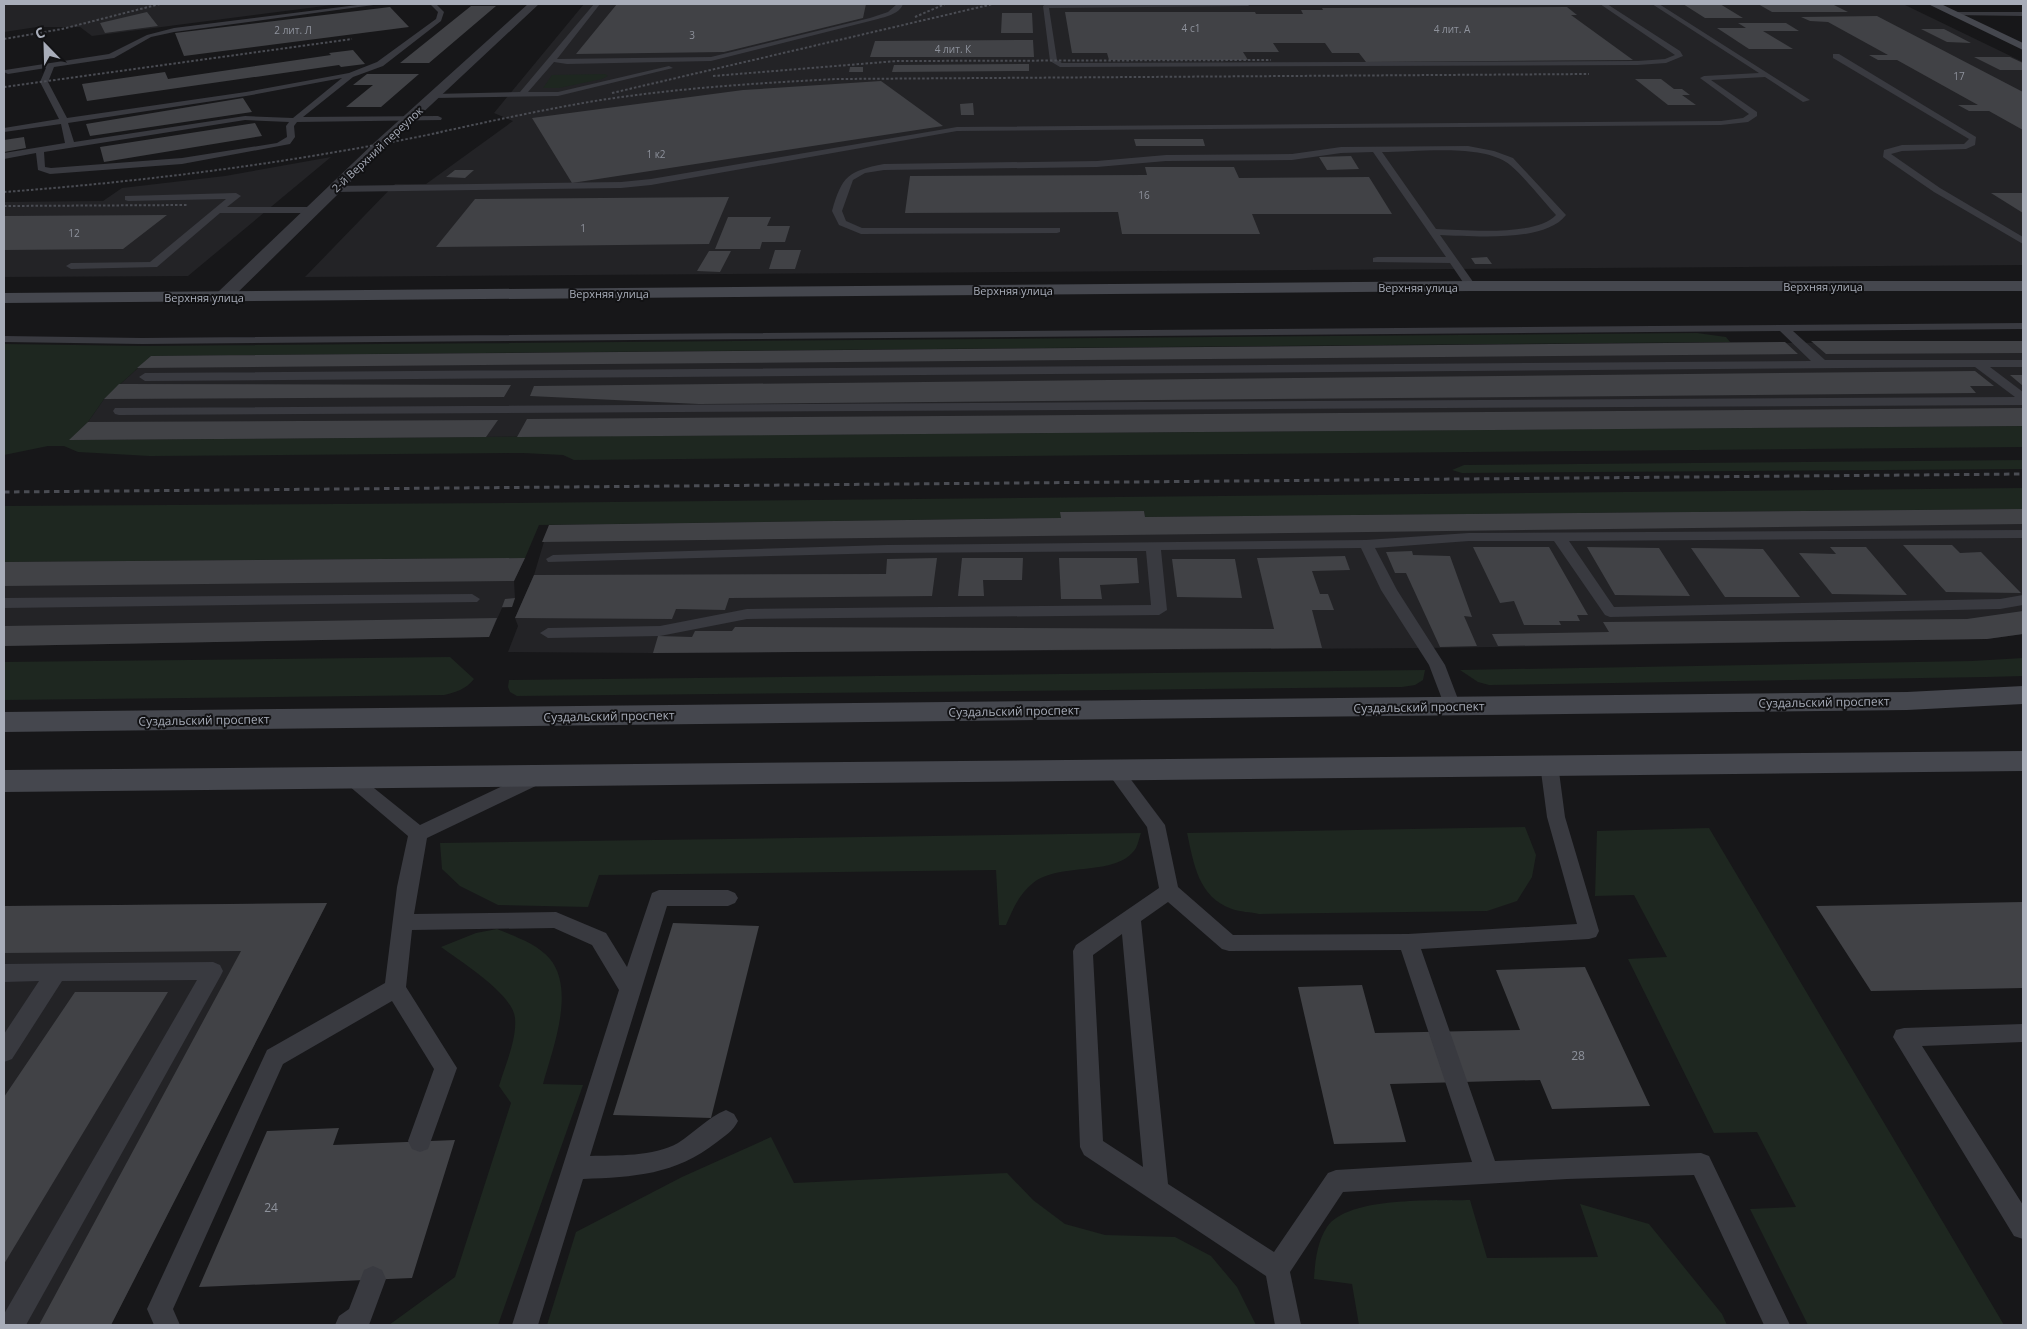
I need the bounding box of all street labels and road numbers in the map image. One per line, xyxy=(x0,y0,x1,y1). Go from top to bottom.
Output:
street label: 2-й Верхний переулок xyxy=(328,103,426,195)
street label: Верхняя улица xyxy=(1783,279,1863,294)
street label: Верхняя улица xyxy=(1378,280,1458,295)
street label: Верхняя улица xyxy=(973,283,1053,298)
street label: Верхняя улица xyxy=(569,286,649,301)
street label: Верхняя улица xyxy=(164,290,244,305)
street label: Суздальский проспект xyxy=(1758,692,1890,712)
street label: Суздальский проспект xyxy=(1353,697,1485,717)
street label: Суздальский проспект xyxy=(948,701,1080,721)
street label: Суздальский проспект xyxy=(543,706,675,726)
street label: Суздальский проспект xyxy=(138,710,270,730)

